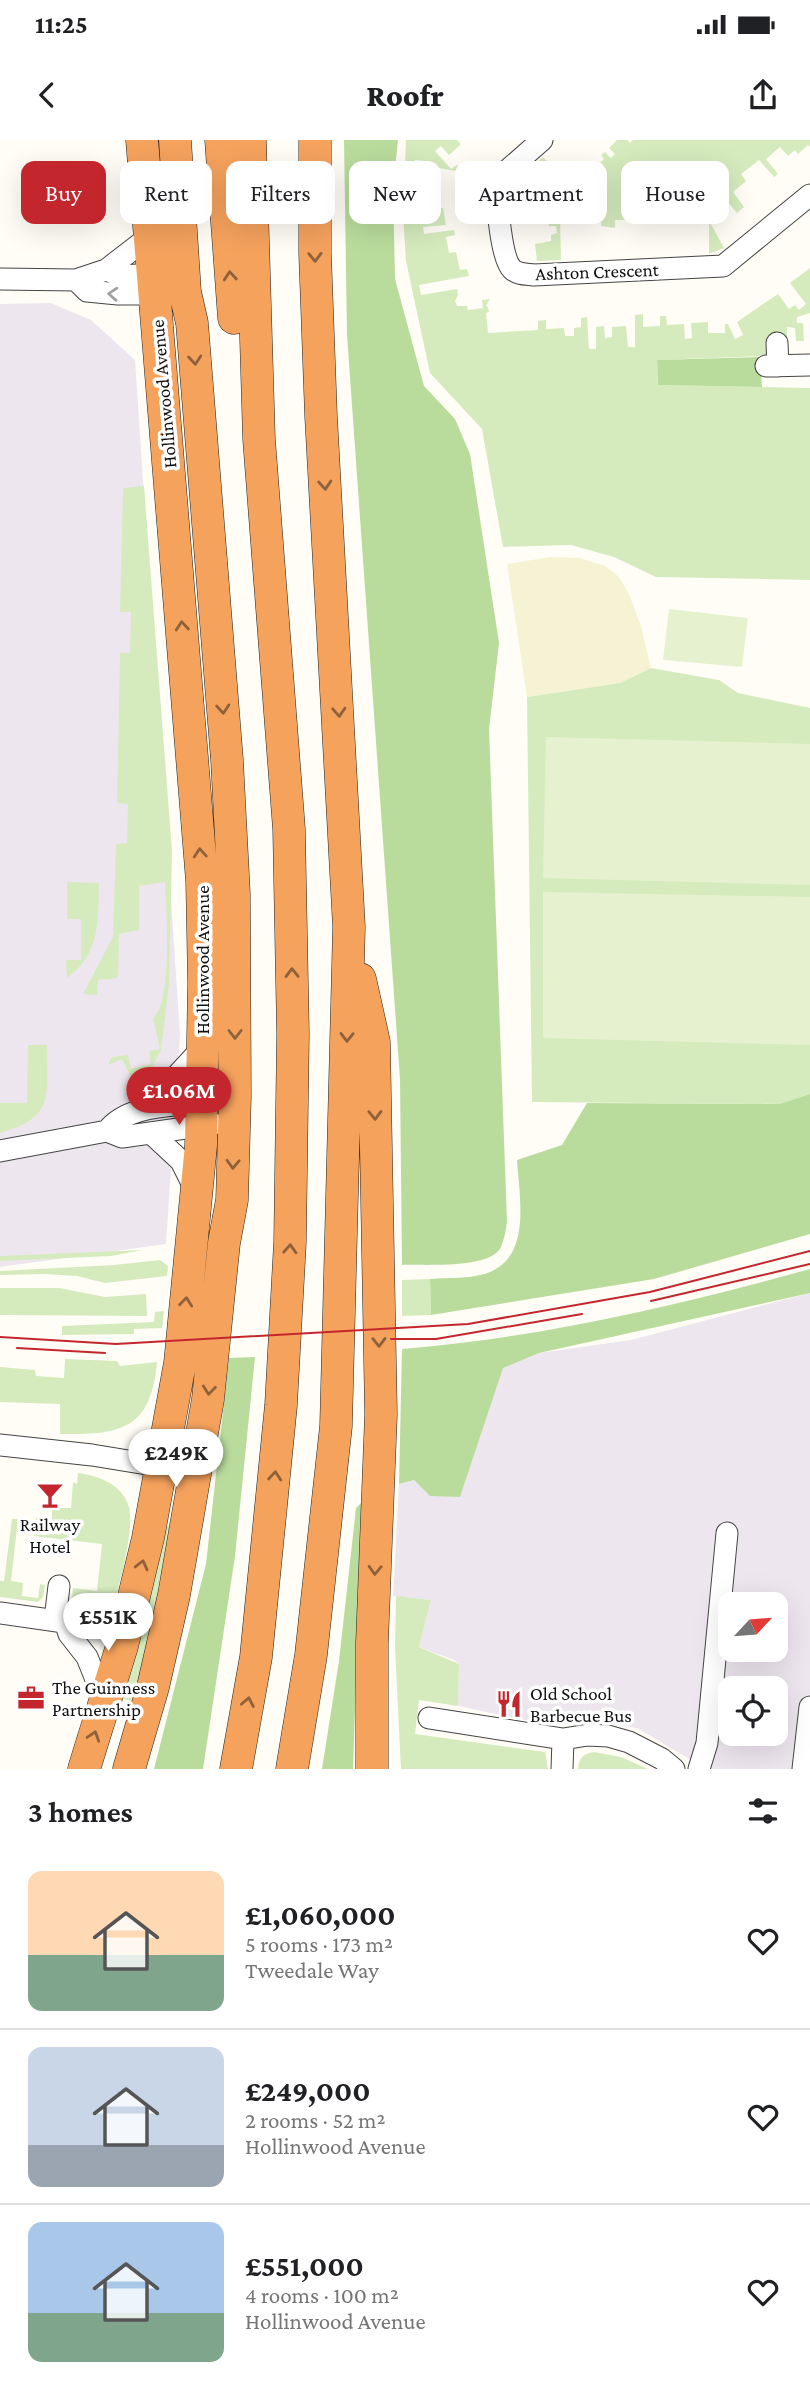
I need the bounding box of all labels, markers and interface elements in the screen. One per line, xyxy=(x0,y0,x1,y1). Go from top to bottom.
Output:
text: 11:25 xyxy=(35,10,88,39)
icon: back xyxy=(28,76,66,114)
icon: share xyxy=(744,76,782,114)
text: Roofr xyxy=(366,77,444,113)
chip: Buy xyxy=(21,161,106,224)
chip: Rent xyxy=(120,161,212,224)
chip: Filters xyxy=(226,161,335,224)
chip: New xyxy=(349,161,441,224)
chip: Apartment xyxy=(455,161,607,224)
chip: House xyxy=(621,161,729,224)
one-way arrow xyxy=(308,252,323,263)
street label: Ashton Crescent xyxy=(535,259,660,284)
one-way arrow xyxy=(223,270,238,281)
one-way arrow xyxy=(107,286,118,301)
street label: Hollinwood Avenue xyxy=(147,319,180,469)
one-way arrow xyxy=(187,354,202,365)
one-way arrow xyxy=(317,479,332,490)
one-way arrow xyxy=(175,621,190,632)
one-way arrow xyxy=(215,703,230,714)
one-way arrow xyxy=(331,706,346,717)
one-way arrow xyxy=(193,847,208,858)
street label: Hollinwood Avenue xyxy=(192,885,213,1035)
one-way arrow xyxy=(284,967,300,977)
one-way arrow xyxy=(227,1028,242,1039)
one-way arrow xyxy=(339,1032,355,1043)
pin: £1.06M xyxy=(122,1068,236,1127)
text: £1.06M xyxy=(142,1077,216,1103)
one-way arrow xyxy=(367,1110,383,1121)
one-way arrow xyxy=(226,1159,241,1170)
one-way arrow xyxy=(282,1243,297,1254)
one-way arrow xyxy=(179,1296,194,1308)
one-way arrow xyxy=(371,1337,387,1348)
one-way arrow xyxy=(201,1385,216,1396)
pin: £249K xyxy=(127,1430,225,1489)
text: £249K xyxy=(144,1439,208,1465)
one-way arrow xyxy=(267,1470,282,1481)
bar icon: Railway Hotel xyxy=(35,1480,65,1510)
place label: Railway Hotel xyxy=(20,1514,80,1557)
one-way arrow xyxy=(134,1559,148,1571)
one-way arrow xyxy=(367,1564,382,1575)
north arrow xyxy=(718,1592,788,1662)
map controls xyxy=(718,1592,788,1746)
pin: £551K xyxy=(59,1594,157,1653)
text: £551K xyxy=(79,1603,137,1629)
button: locate xyxy=(718,1676,788,1746)
place label: The Guinness Partnership xyxy=(52,1677,155,1720)
office icon: The Guinness Partnership xyxy=(16,1683,46,1713)
place label: Old School Barbecue Bus xyxy=(530,1683,632,1726)
restaurant icon: Old School Barbecue Bus xyxy=(494,1689,524,1719)
one-way arrow xyxy=(240,1696,255,1708)
one-way arrow xyxy=(86,1730,101,1742)
icon: filters xyxy=(744,1792,782,1830)
text: 3 homes xyxy=(28,1795,133,1828)
text: £1,060,000 xyxy=(245,1898,395,1931)
icon: home xyxy=(84,1899,168,1983)
icon: heart xyxy=(744,1922,782,1960)
text: 5 rooms · 173 m² xyxy=(245,1931,393,1957)
text: Tweedale Way xyxy=(245,1957,379,1983)
text: £249,000 xyxy=(245,2074,371,2107)
icon: home xyxy=(84,2075,168,2159)
icon: heart xyxy=(744,2098,782,2136)
text: 2 rooms · 52 m² xyxy=(245,2107,385,2133)
text: Hollinwood Avenue xyxy=(245,2133,426,2159)
text: £551,000 xyxy=(245,2249,364,2282)
icon: home xyxy=(84,2250,168,2334)
icon: heart xyxy=(744,2273,782,2311)
text: 4 rooms · 100 m² xyxy=(245,2282,399,2308)
text: Hollinwood Avenue xyxy=(245,2308,426,2334)

